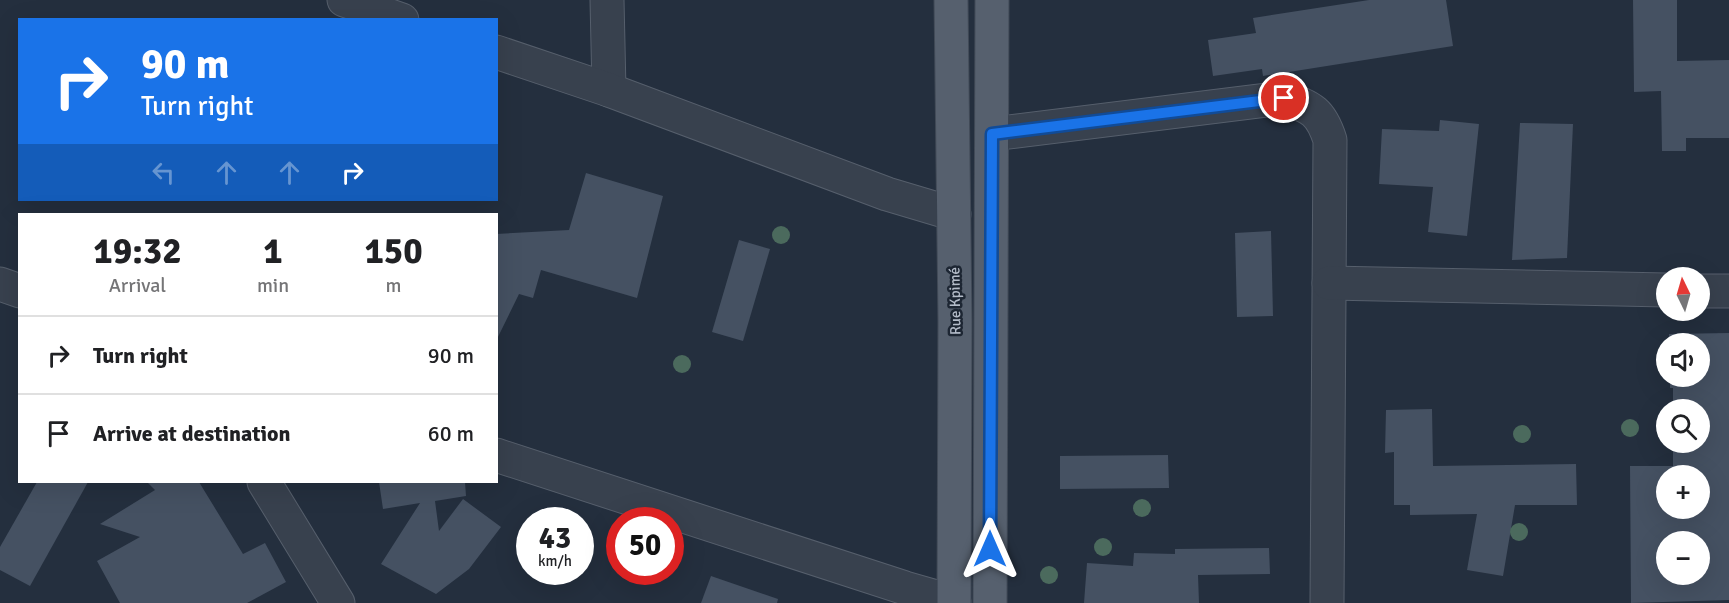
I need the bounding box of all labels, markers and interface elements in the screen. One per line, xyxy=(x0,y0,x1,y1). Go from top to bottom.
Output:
text: 90 m xyxy=(141,39,230,90)
icon: right xyxy=(42,42,120,120)
pin xyxy=(1258,72,1309,123)
icon: arrive xyxy=(1267,81,1300,114)
text: Turn right xyxy=(141,90,254,123)
icon: left xyxy=(147,156,180,189)
icon: ahead xyxy=(210,156,243,189)
icon: ahead xyxy=(273,156,306,189)
icon: right xyxy=(336,156,369,189)
text: 19:32 xyxy=(93,229,182,274)
text: 1 xyxy=(263,229,283,274)
text: 150 xyxy=(364,229,423,274)
street label: Rue Kpimé xyxy=(945,267,965,335)
north arrow xyxy=(1656,267,1710,321)
map controls xyxy=(1656,267,1710,585)
text: Arrival xyxy=(109,273,166,298)
text: min xyxy=(257,273,289,298)
text: m xyxy=(386,273,402,298)
button: sound xyxy=(1656,333,1710,387)
icon: right xyxy=(42,339,75,372)
text: Turn right xyxy=(93,342,188,369)
text: 90 m xyxy=(428,342,474,369)
button: search xyxy=(1656,399,1710,453)
icon: arrive xyxy=(42,417,75,450)
text: Arrive at destination xyxy=(93,420,290,447)
text: 60 m xyxy=(428,420,474,447)
button: + xyxy=(1656,465,1710,519)
speed limit sign: 50 xyxy=(606,507,684,585)
position arrow xyxy=(958,517,1022,581)
text: 43 xyxy=(539,520,571,557)
button: − xyxy=(1656,531,1710,585)
text: km/h xyxy=(538,552,572,570)

